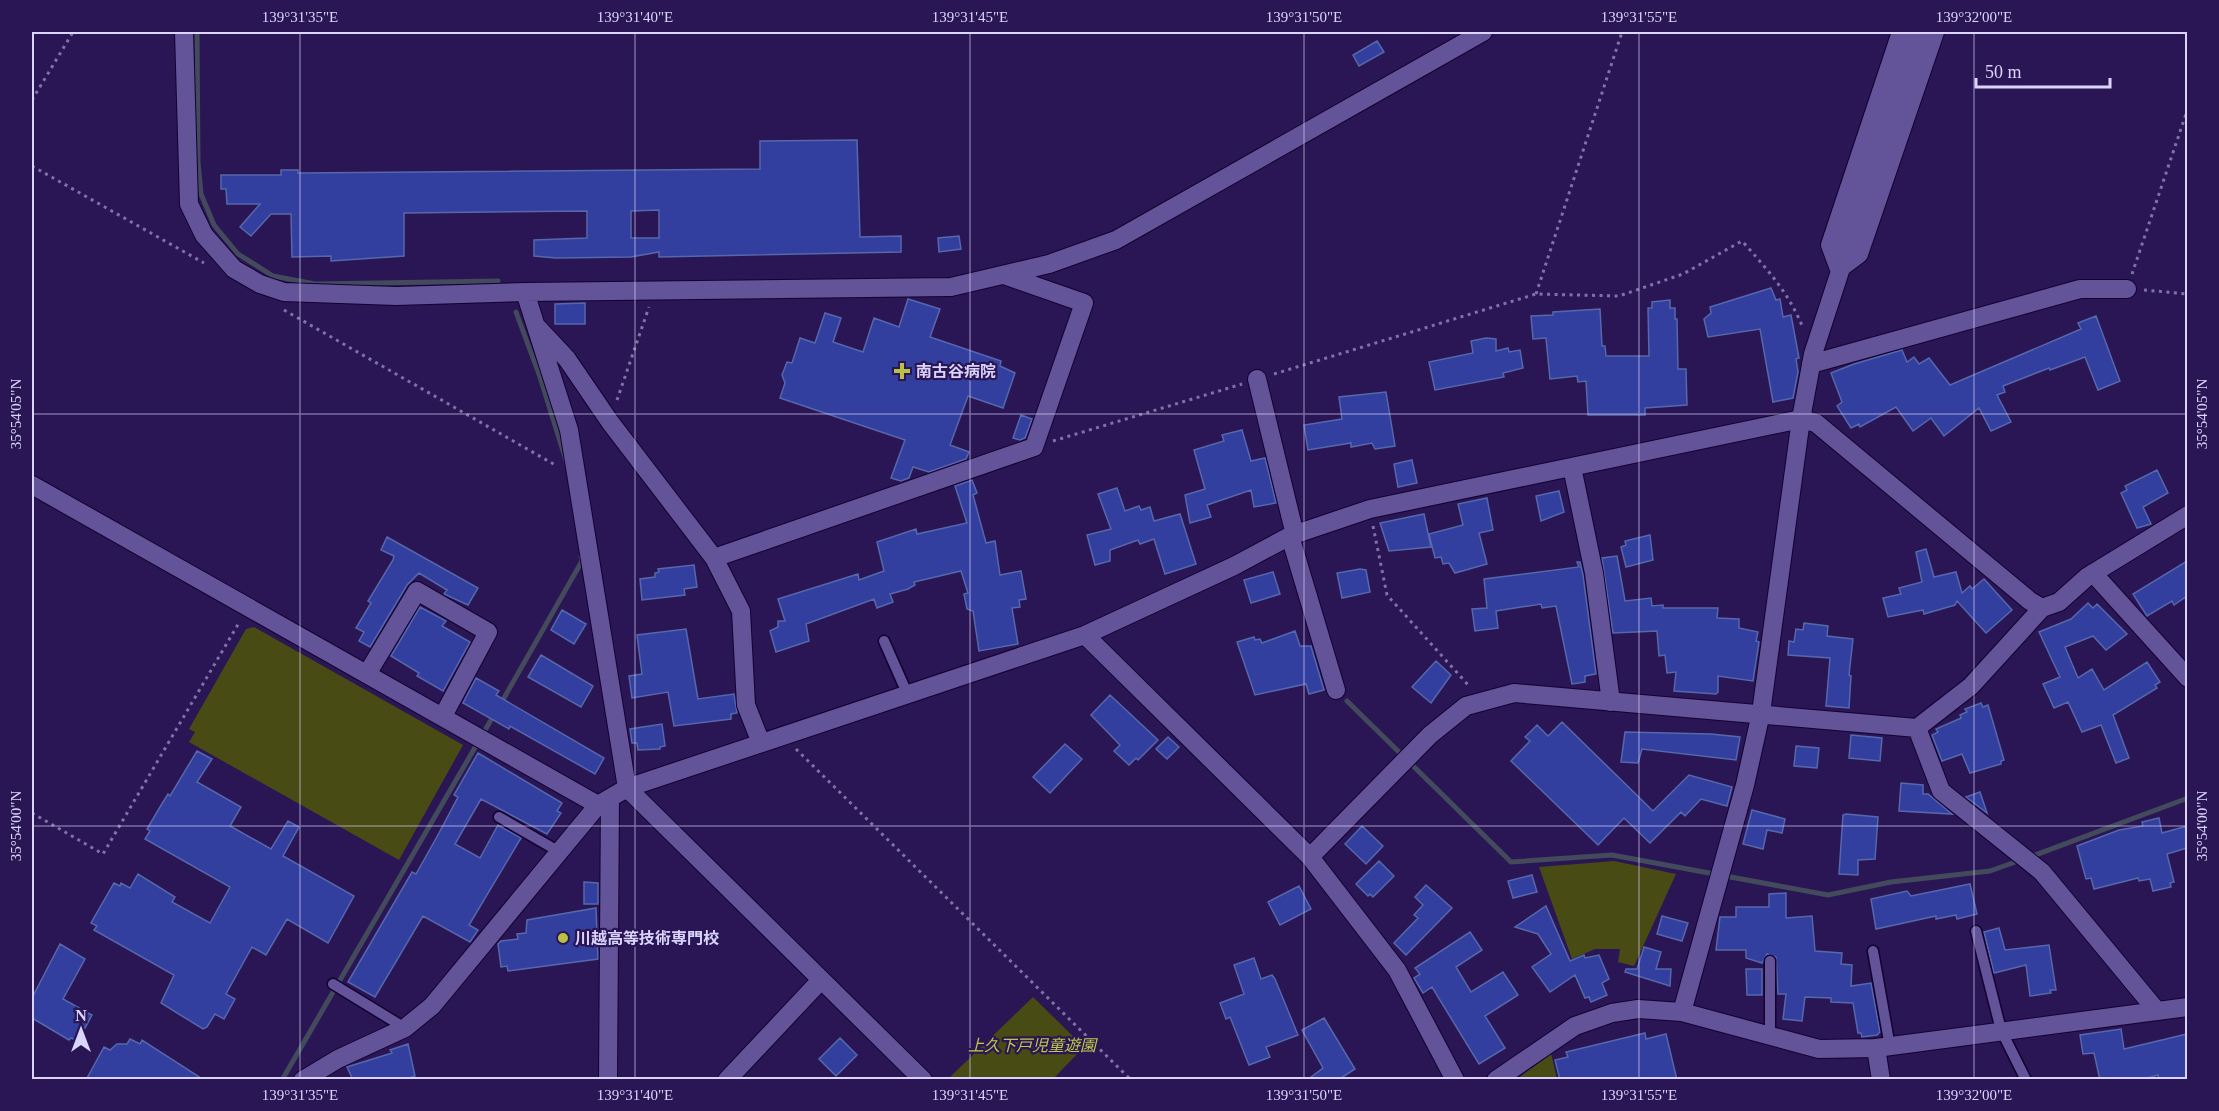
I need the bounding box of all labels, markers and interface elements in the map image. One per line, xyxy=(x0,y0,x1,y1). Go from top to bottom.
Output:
text: 139°31'35"E xyxy=(262,9,338,25)
text: 139°31'40"E xyxy=(597,9,673,25)
text: 139°31'45"E xyxy=(932,9,1008,25)
text: 139°31'50"E xyxy=(1266,9,1342,25)
text: 139°31'55"E xyxy=(1601,9,1677,25)
text: 139°32'00"E xyxy=(1936,9,2012,25)
scale bar xyxy=(1976,51,2110,89)
text: 50 m xyxy=(1985,62,2022,82)
marker: 南古谷病院 xyxy=(893,362,911,380)
place label: 南古谷病院 xyxy=(916,363,996,380)
text: 35°54'05"N xyxy=(8,379,24,449)
text: 35°54'05"N xyxy=(2194,379,2210,449)
text: 35°54'00"N xyxy=(8,791,24,861)
text: 35°54'00"N xyxy=(2194,791,2210,861)
place label: 川越高等技術専門校 xyxy=(575,929,719,947)
marker: 川越高等技術専門校 xyxy=(556,931,570,945)
north arrow xyxy=(51,1000,111,1060)
text: N xyxy=(75,1007,87,1024)
park label: 上久下戸児童遊園 xyxy=(968,1037,1098,1054)
text: 139°31'35"E xyxy=(262,1087,338,1103)
text: 139°31'40"E xyxy=(597,1087,673,1103)
text: 139°31'45"E xyxy=(932,1087,1008,1103)
text: 139°31'50"E xyxy=(1266,1087,1342,1103)
text: 139°31'55"E xyxy=(1601,1087,1677,1103)
text: 139°32'00"E xyxy=(1936,1087,2012,1103)

